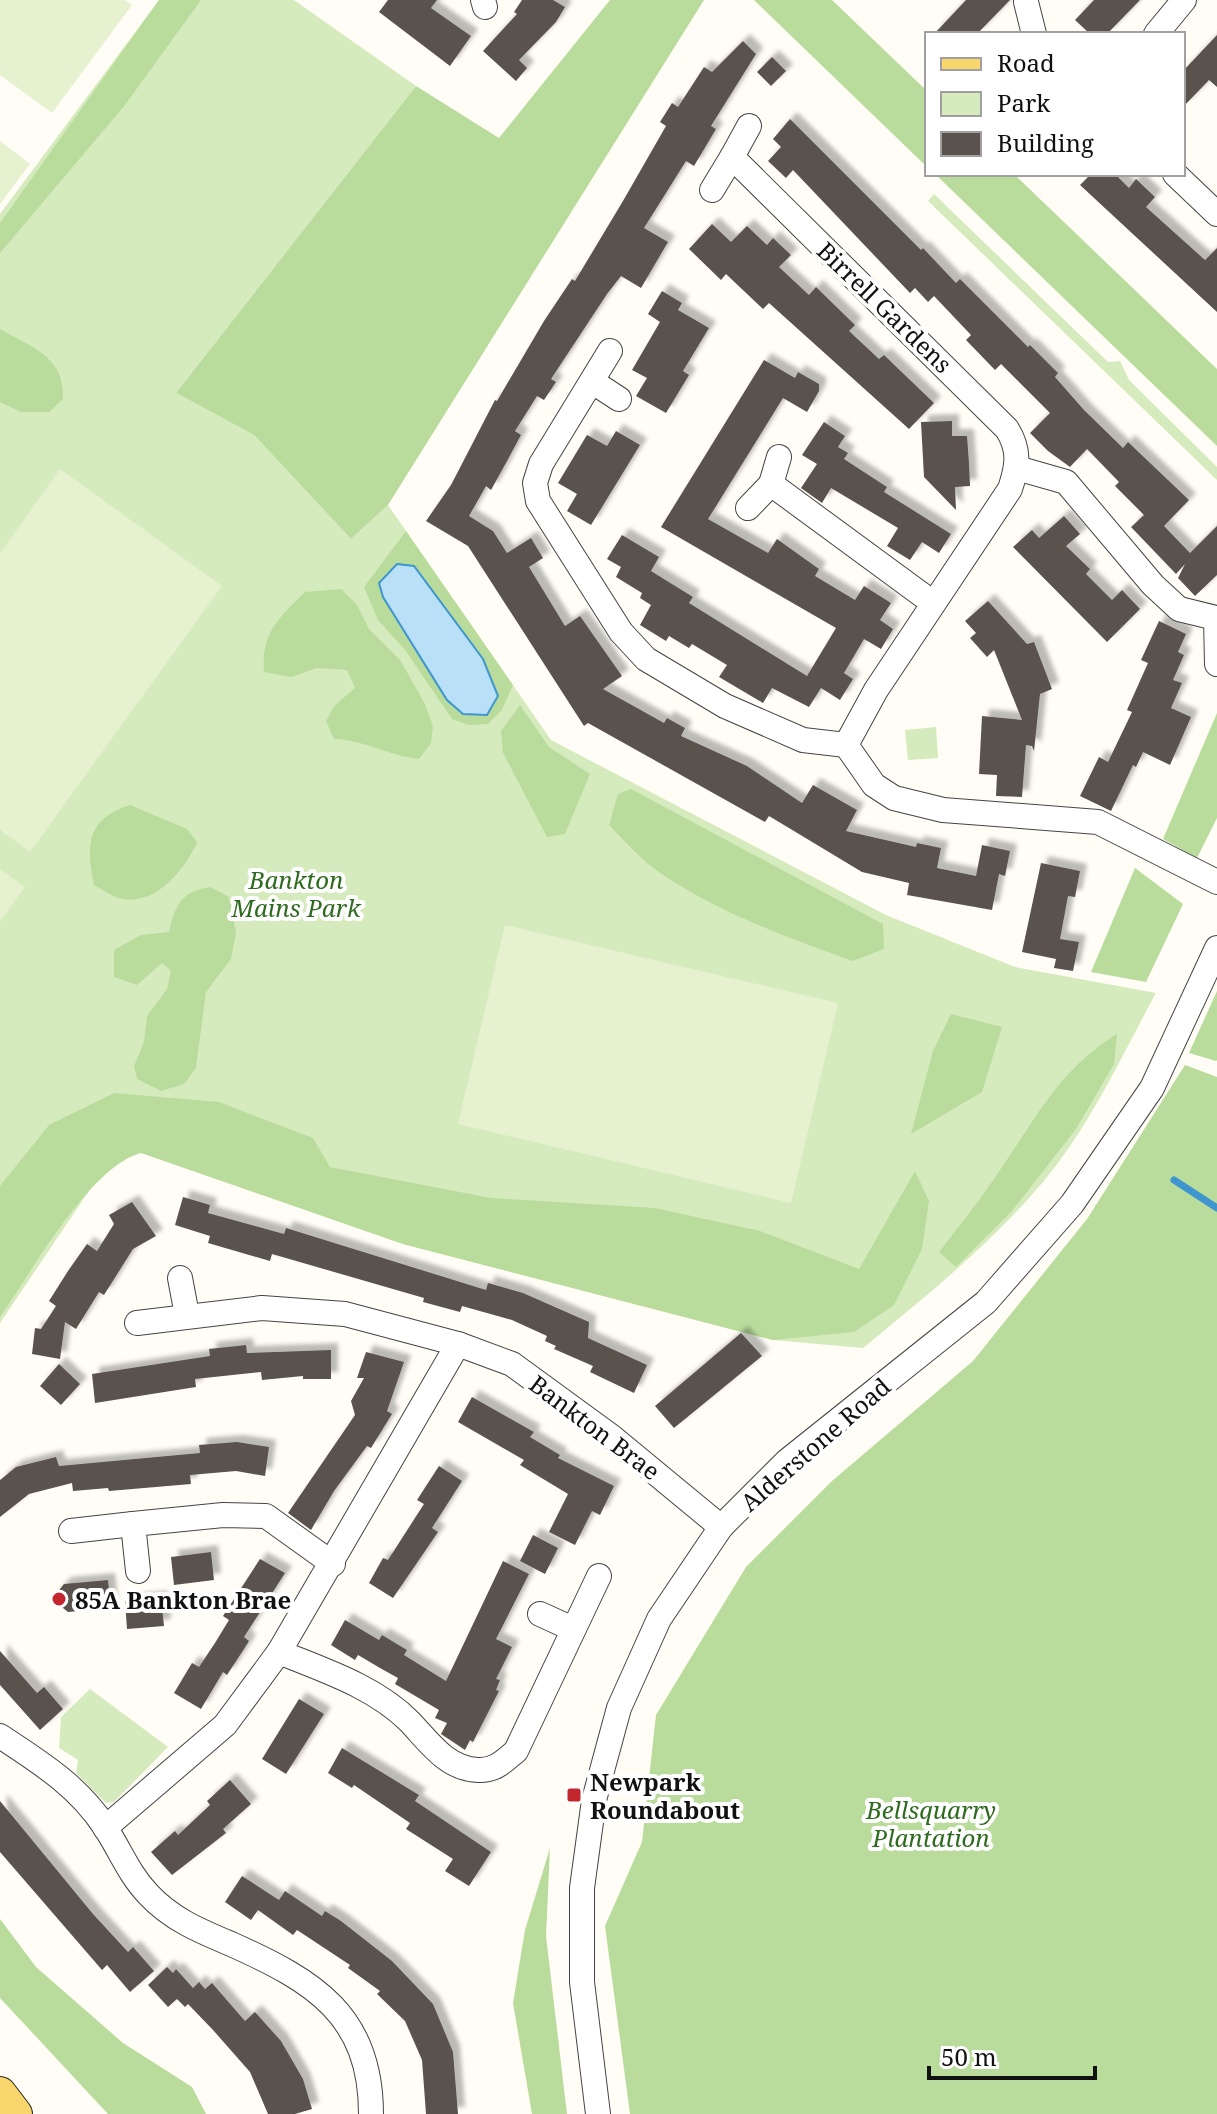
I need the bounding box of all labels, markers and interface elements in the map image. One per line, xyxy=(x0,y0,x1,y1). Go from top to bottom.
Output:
legend xyxy=(925,32,1185,176)
text: Road xyxy=(997,46,1055,79)
text: Park xyxy=(997,86,1051,119)
text: Building xyxy=(997,126,1094,159)
street label: Birrell Gardens xyxy=(810,234,960,380)
park label: Bankton Mains Park xyxy=(230,863,362,924)
street label: Bankton Brae xyxy=(523,1367,667,1487)
street label: Alderstone Road xyxy=(733,1369,897,1518)
place label: 85A Bankton Brae xyxy=(75,1583,291,1616)
marker: 85A Bankton Brae xyxy=(50,1590,68,1608)
place label: Newpark Roundabout xyxy=(590,1765,740,1826)
marker: Newpark Roundabout xyxy=(565,1786,583,1804)
park label: Bellsquarry Plantation xyxy=(865,1793,996,1854)
scale bar xyxy=(929,2030,1095,2080)
text: 50 m xyxy=(941,2040,997,2073)

